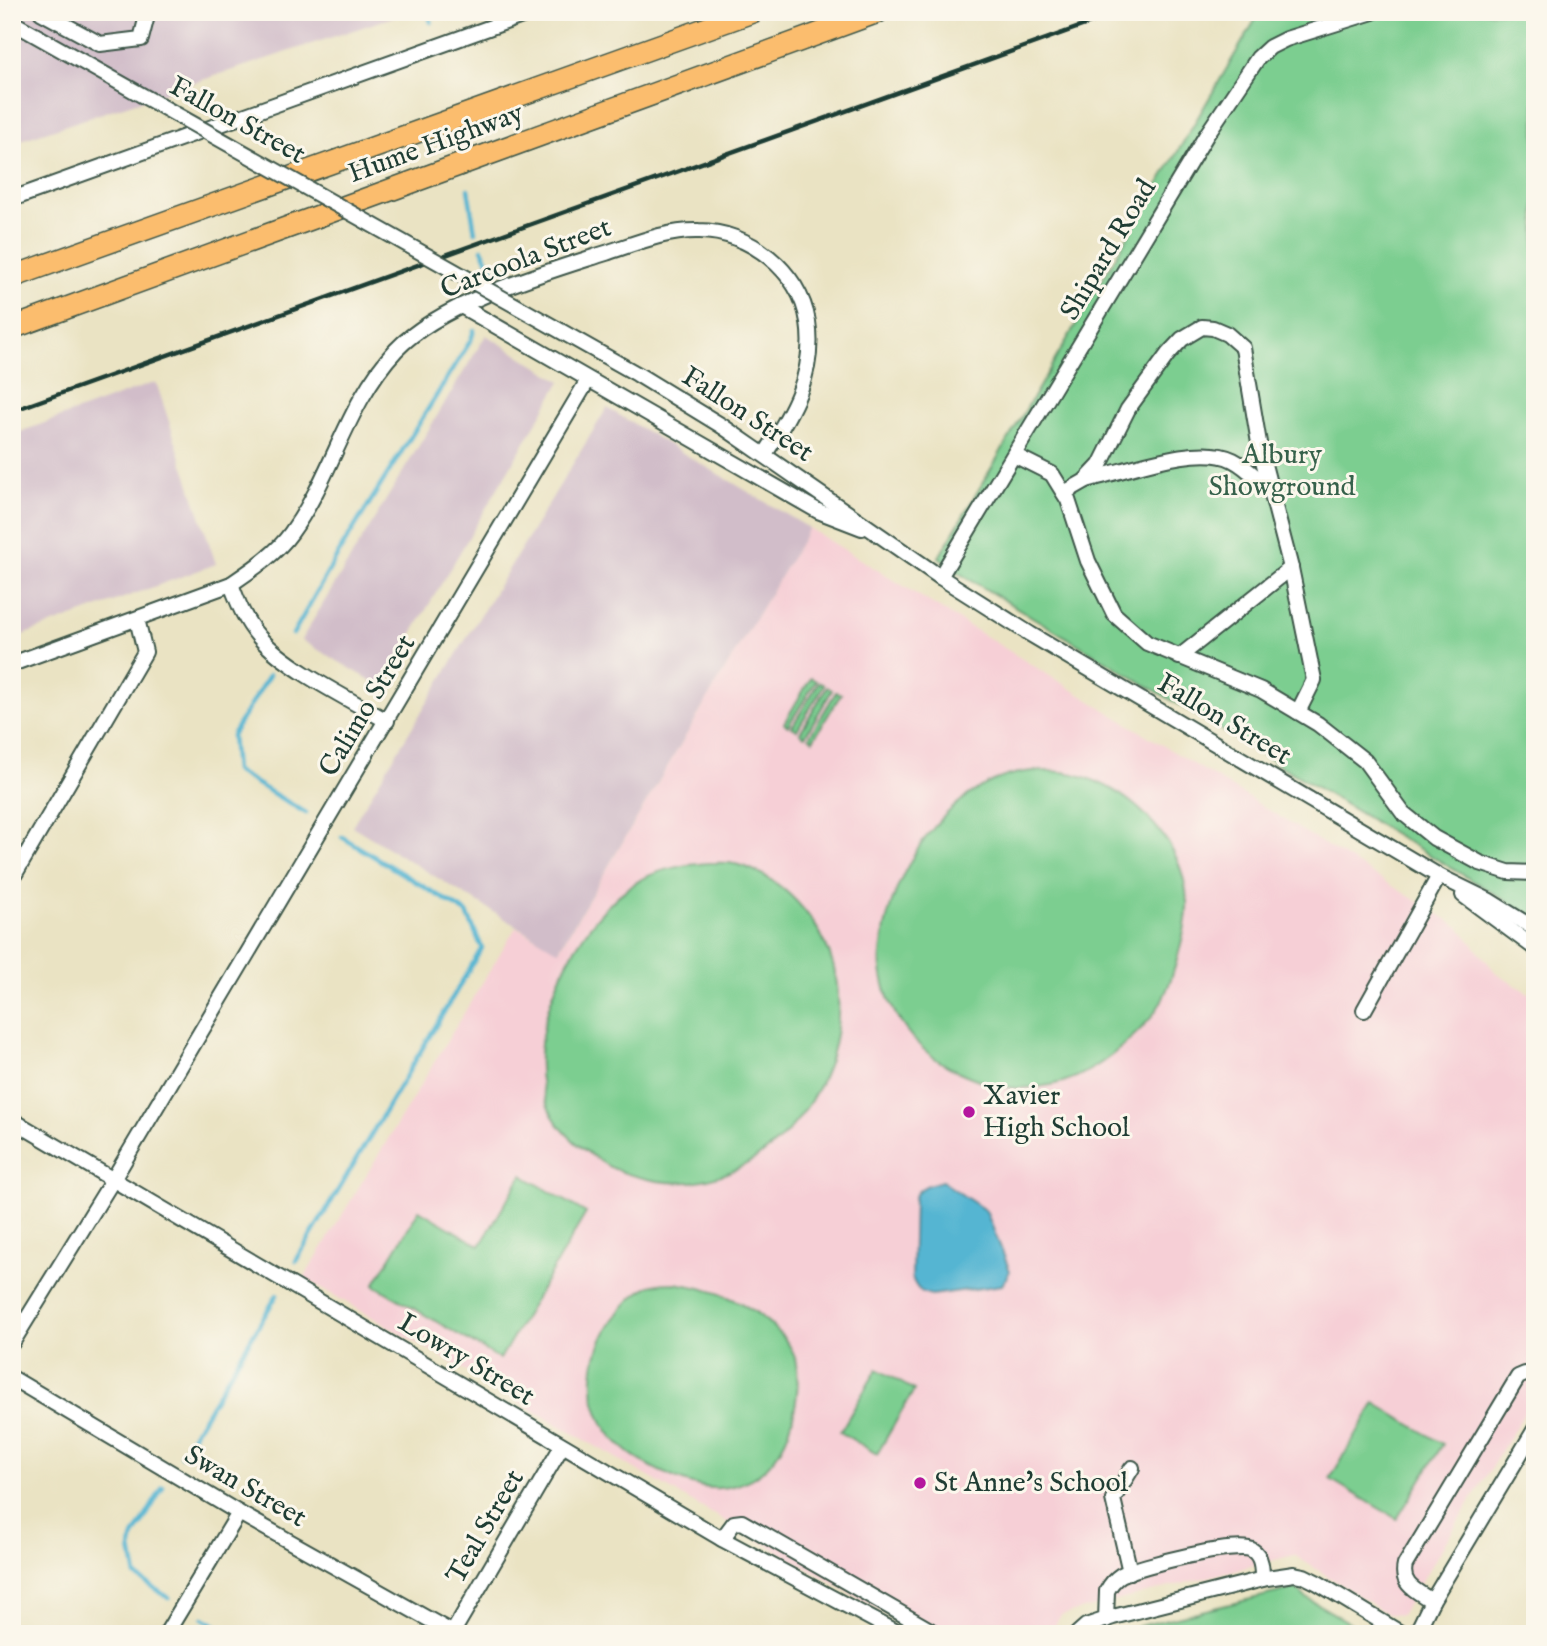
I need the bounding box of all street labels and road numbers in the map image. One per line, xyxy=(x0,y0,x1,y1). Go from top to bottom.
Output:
street label: Fallon Street xyxy=(163,69,312,173)
street label: Hume Highway xyxy=(344,96,529,192)
street label: Shipard Road xyxy=(1053,173,1165,327)
street label: Carcoola Street xyxy=(436,210,617,308)
street label: Fallon Street xyxy=(674,359,820,471)
street label: Calimo Street xyxy=(312,628,424,783)
street label: Fallon Street xyxy=(1151,666,1298,774)
street label: Lowry Street xyxy=(391,1306,541,1415)
street label: Swan Street xyxy=(178,1438,313,1536)
street label: Teal Street xyxy=(439,1463,533,1590)

